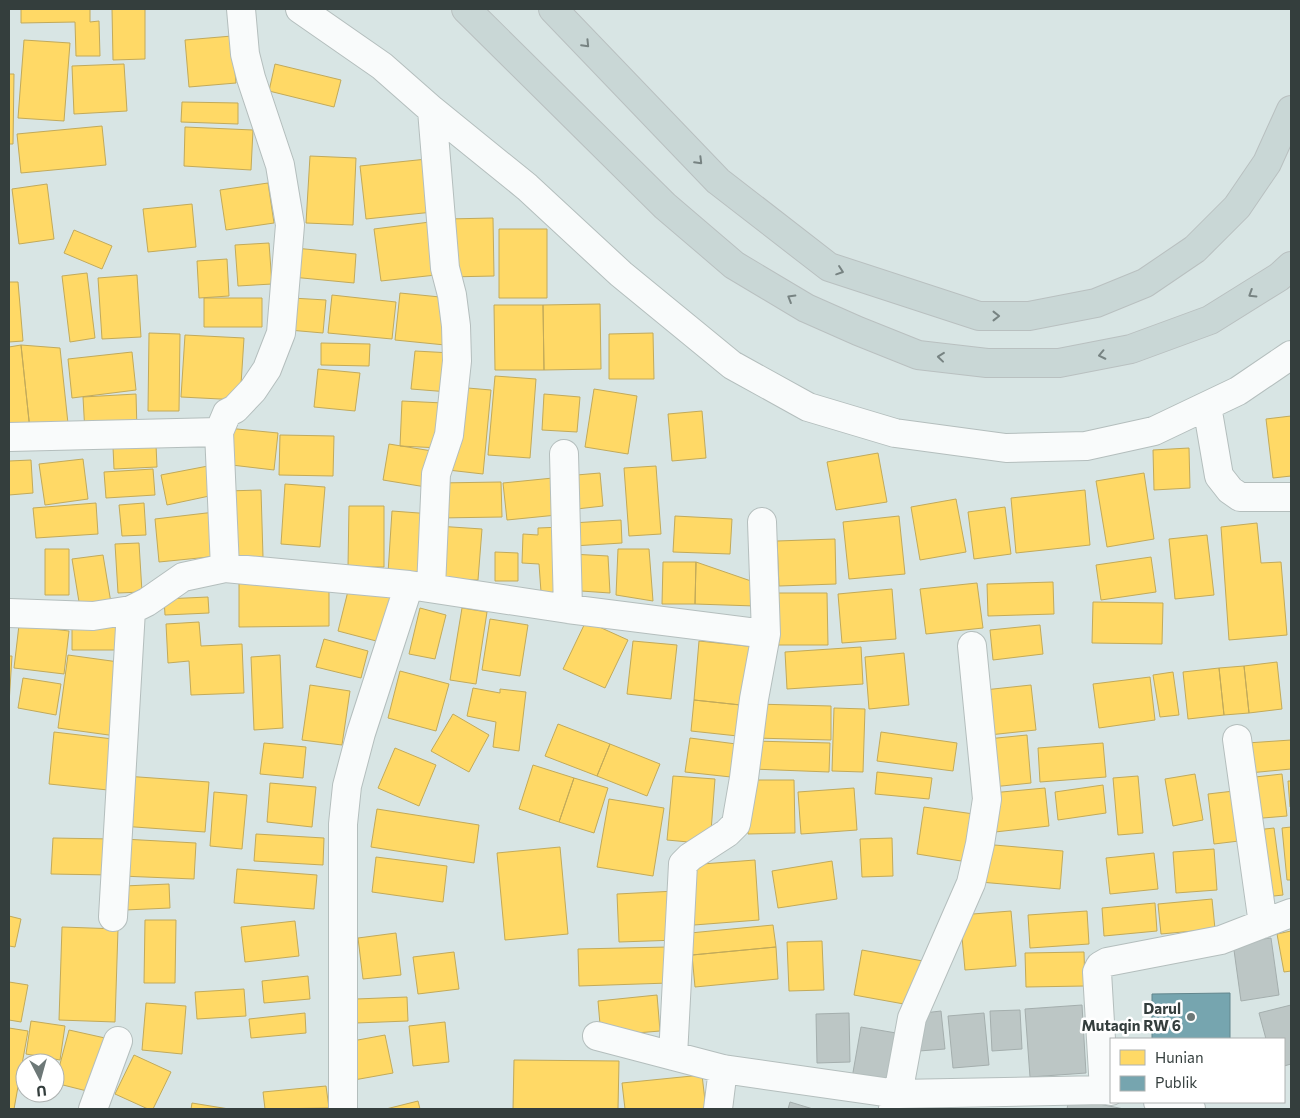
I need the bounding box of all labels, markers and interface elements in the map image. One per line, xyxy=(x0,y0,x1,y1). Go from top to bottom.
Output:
one-way arrow xyxy=(580,38,589,47)
one-way arrow xyxy=(693,155,702,164)
one-way arrow xyxy=(836,265,844,275)
one-way arrow xyxy=(1248,288,1257,297)
one-way arrow xyxy=(787,295,796,305)
one-way arrow xyxy=(992,311,1000,321)
one-way arrow xyxy=(1098,349,1107,359)
one-way arrow xyxy=(937,352,945,363)
place label: Darul Mutaqin RW 6 xyxy=(1082,999,1181,1034)
marker: Darul Mutaqin RW 6 xyxy=(1185,1011,1197,1023)
legend xyxy=(1110,1038,1285,1103)
text: Hunian xyxy=(1155,1048,1204,1066)
north arrow xyxy=(15,1053,65,1103)
text: Publik xyxy=(1155,1073,1197,1091)
text: U xyxy=(35,1082,47,1100)

